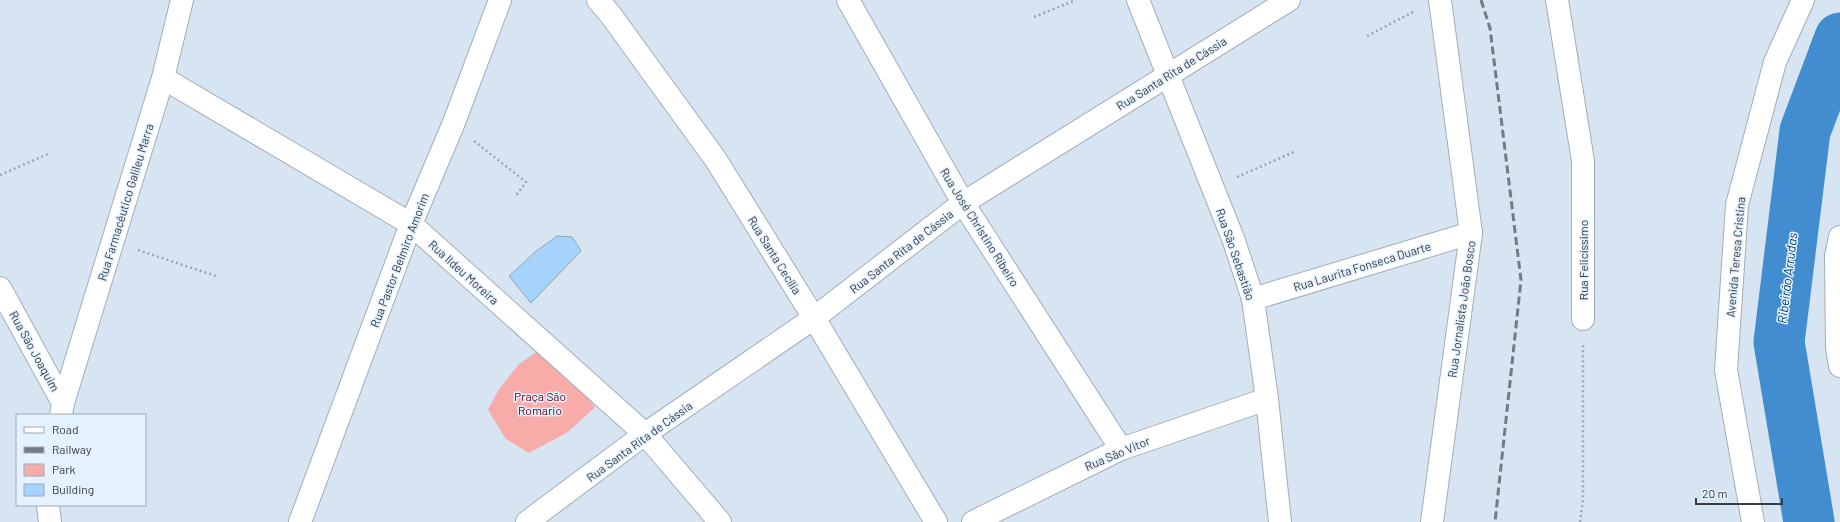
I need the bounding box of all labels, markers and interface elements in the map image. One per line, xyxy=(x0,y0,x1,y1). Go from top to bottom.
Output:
street label: Rua Santa Rita de Cássia xyxy=(1113,33,1229,113)
street label: Rua Farmacêutico Galileu Marra xyxy=(94,122,156,282)
street label: Rua José Christino Ribeiro xyxy=(938,165,1022,289)
street label: Rua Pastor Belmiro Amorim xyxy=(367,191,431,329)
street label: Avenida Teresa Cristina xyxy=(1723,196,1747,318)
street label: Rua Santa Rita de Cássia xyxy=(847,206,955,296)
street label: Rua São Sebastião xyxy=(1214,206,1258,302)
street label: Rua Santa Cecília xyxy=(745,213,805,297)
street label: Rua Felicíssimo xyxy=(1576,220,1590,300)
water label: Ribeirão Arrudas xyxy=(1773,232,1801,324)
street label: Rua Ildeu Moreira xyxy=(426,237,502,307)
street label: Rua Laurita Fonseca Duarte xyxy=(1291,238,1433,294)
street label: Rua Jornalista João Bosco xyxy=(1444,240,1478,378)
street label: Rua São Joaquim xyxy=(7,308,63,394)
park label: Praça São Romario xyxy=(514,389,566,417)
street label: Rua Santa Rita de Cássia xyxy=(583,398,695,484)
legend xyxy=(16,414,146,506)
text: Road xyxy=(52,422,79,436)
street label: Rua São Vitor xyxy=(1082,433,1152,473)
text: Railway xyxy=(52,442,92,456)
text: Park xyxy=(52,462,76,476)
scale bar xyxy=(1696,480,1782,506)
text: Building xyxy=(52,482,94,496)
text: 20 m xyxy=(1702,486,1728,500)

